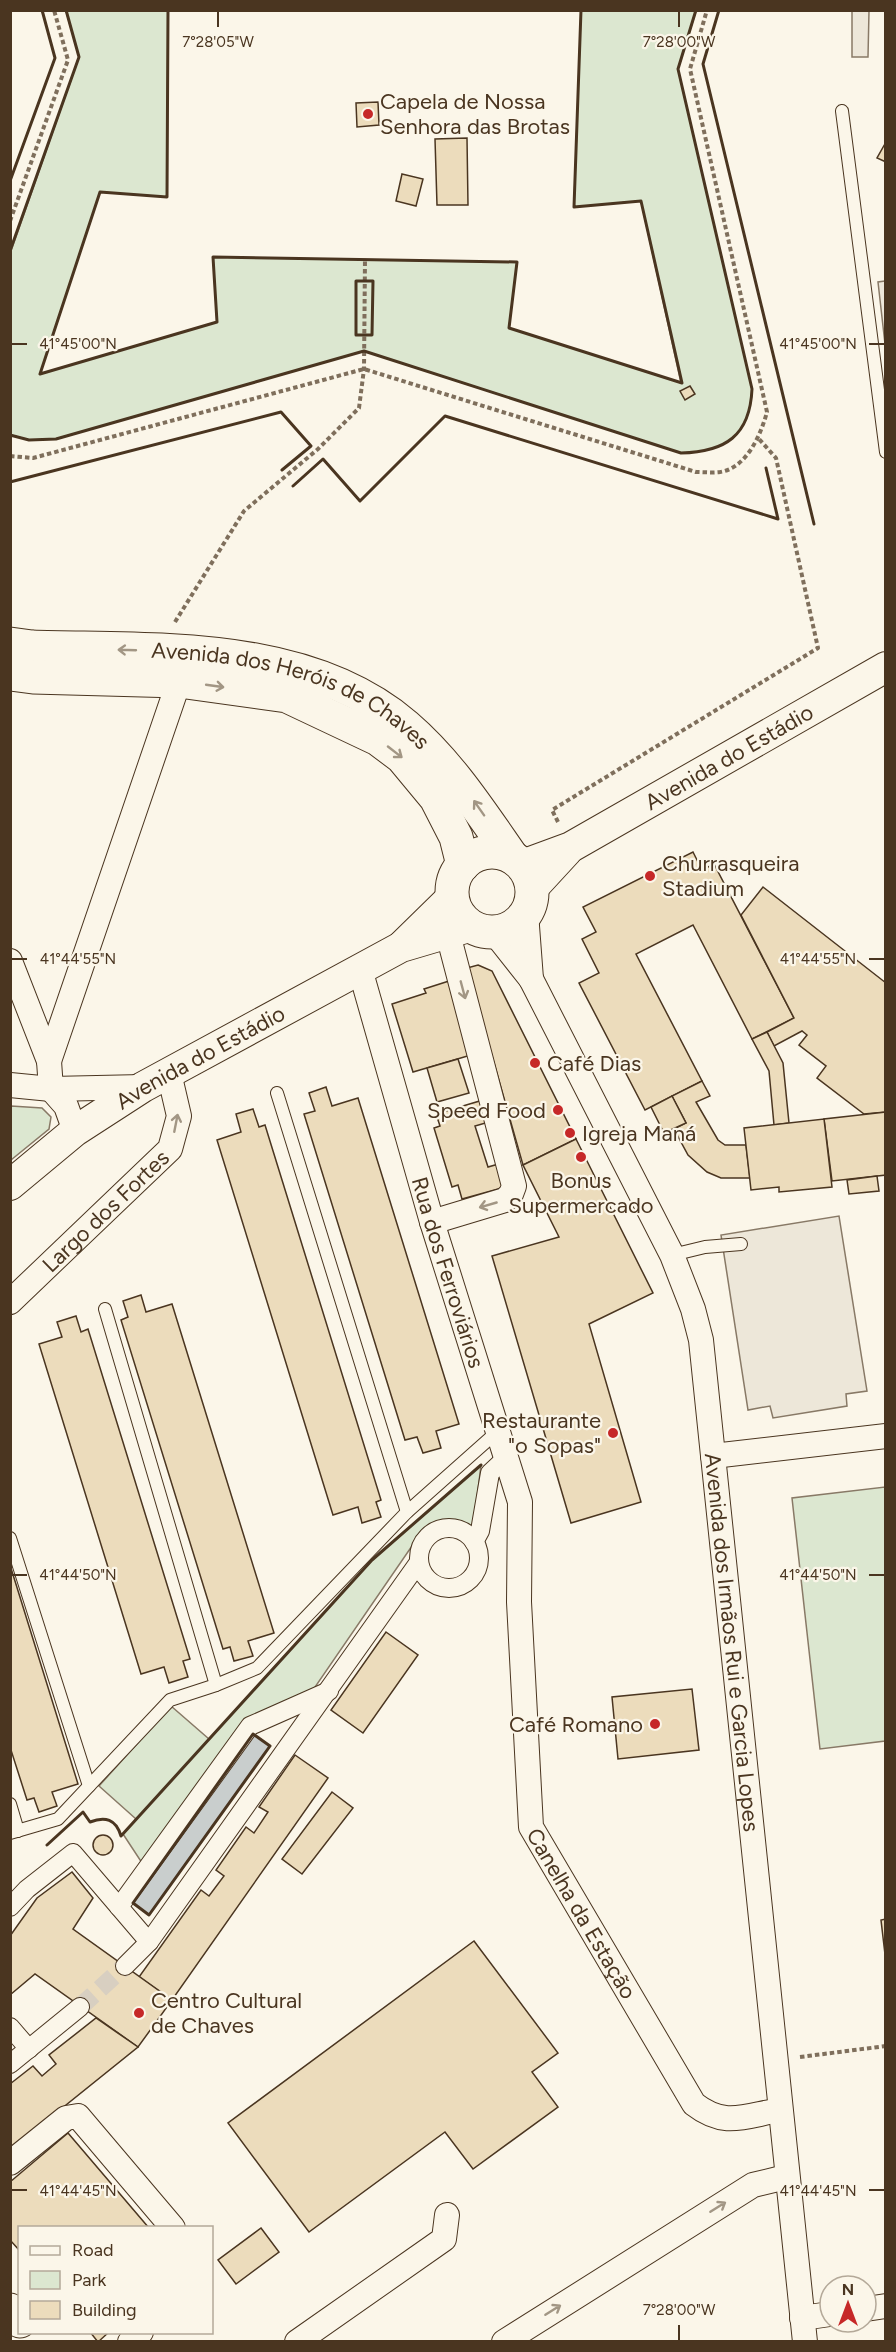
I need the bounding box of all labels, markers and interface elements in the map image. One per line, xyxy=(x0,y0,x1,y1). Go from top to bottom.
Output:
text: 7°28'05"W xyxy=(182,33,254,51)
text: 7°28'00"W xyxy=(643,33,716,51)
place label: Capela de Nossa Senhora das Brotas xyxy=(380,88,570,140)
marker: Capela de Nossa Senhora das Brotas xyxy=(361,107,375,121)
text: 41°45'00"N xyxy=(39,335,117,353)
text: 41°45'00"N xyxy=(779,335,857,353)
street label: Avenida dos Heróis de Chaves xyxy=(151,637,435,755)
one-way arrow xyxy=(118,644,138,656)
one-way arrow xyxy=(205,680,225,691)
street label: Avenida do Estádio xyxy=(640,699,818,816)
one-way arrow xyxy=(387,746,403,759)
one-way arrow xyxy=(473,801,485,817)
place label: Churrasqueira Stadium xyxy=(662,850,800,902)
marker: Churrasqueira Stadium xyxy=(643,869,657,883)
text: 41°44'55"N xyxy=(40,950,116,968)
text: 41°44'55"N xyxy=(780,950,856,968)
one-way arrow xyxy=(458,980,469,999)
street label: Avenida do Estádio xyxy=(111,1000,290,1115)
place label: Café Dias xyxy=(547,1050,641,1077)
marker: Café Dias xyxy=(528,1056,542,1070)
place label: Speed Food xyxy=(427,1097,546,1124)
marker: Speed Food xyxy=(551,1103,565,1117)
one-way arrow xyxy=(171,1114,182,1133)
place label: Igreja Maná xyxy=(582,1120,696,1147)
marker: Igreja Maná xyxy=(563,1126,577,1140)
street label: Largo dos Fortes xyxy=(37,1144,175,1278)
marker: Bonus Supermercado xyxy=(574,1150,588,1164)
place label: Bonus Supermercado xyxy=(508,1167,654,1219)
street label: Rua dos Ferroviários xyxy=(406,1174,490,1371)
one-way arrow xyxy=(479,1200,498,1211)
place label: Restaurante "o Sopas" xyxy=(482,1407,601,1459)
marker: Restaurante "o Sopas" xyxy=(606,1426,620,1440)
street label: Avenida dos Irmãos Rui e Garcia Lopes xyxy=(699,1452,765,1833)
text: 41°44'50"N xyxy=(39,1566,117,1584)
text: 41°44'50"N xyxy=(779,1566,857,1584)
place label: Café Romano xyxy=(509,1711,643,1738)
marker: Café Romano xyxy=(648,1717,662,1731)
street label: Canelha da Estação xyxy=(521,1823,642,2004)
place label: Centro Cultural de Chaves xyxy=(151,1987,302,2039)
marker: Centro Cultural de Chaves xyxy=(132,2006,146,2020)
text: 41°44'45"N xyxy=(39,2182,117,2200)
text: 41°44'45"N xyxy=(779,2182,857,2200)
one-way arrow xyxy=(709,2200,726,2212)
legend xyxy=(18,2226,213,2334)
text: Road xyxy=(72,2239,113,2261)
text: Park xyxy=(72,2269,107,2291)
north arrow xyxy=(818,2274,878,2334)
text: N xyxy=(842,2280,854,2299)
text: Building xyxy=(72,2299,137,2321)
text: 7°28'00"W xyxy=(643,2301,716,2319)
one-way arrow xyxy=(544,2304,561,2316)

